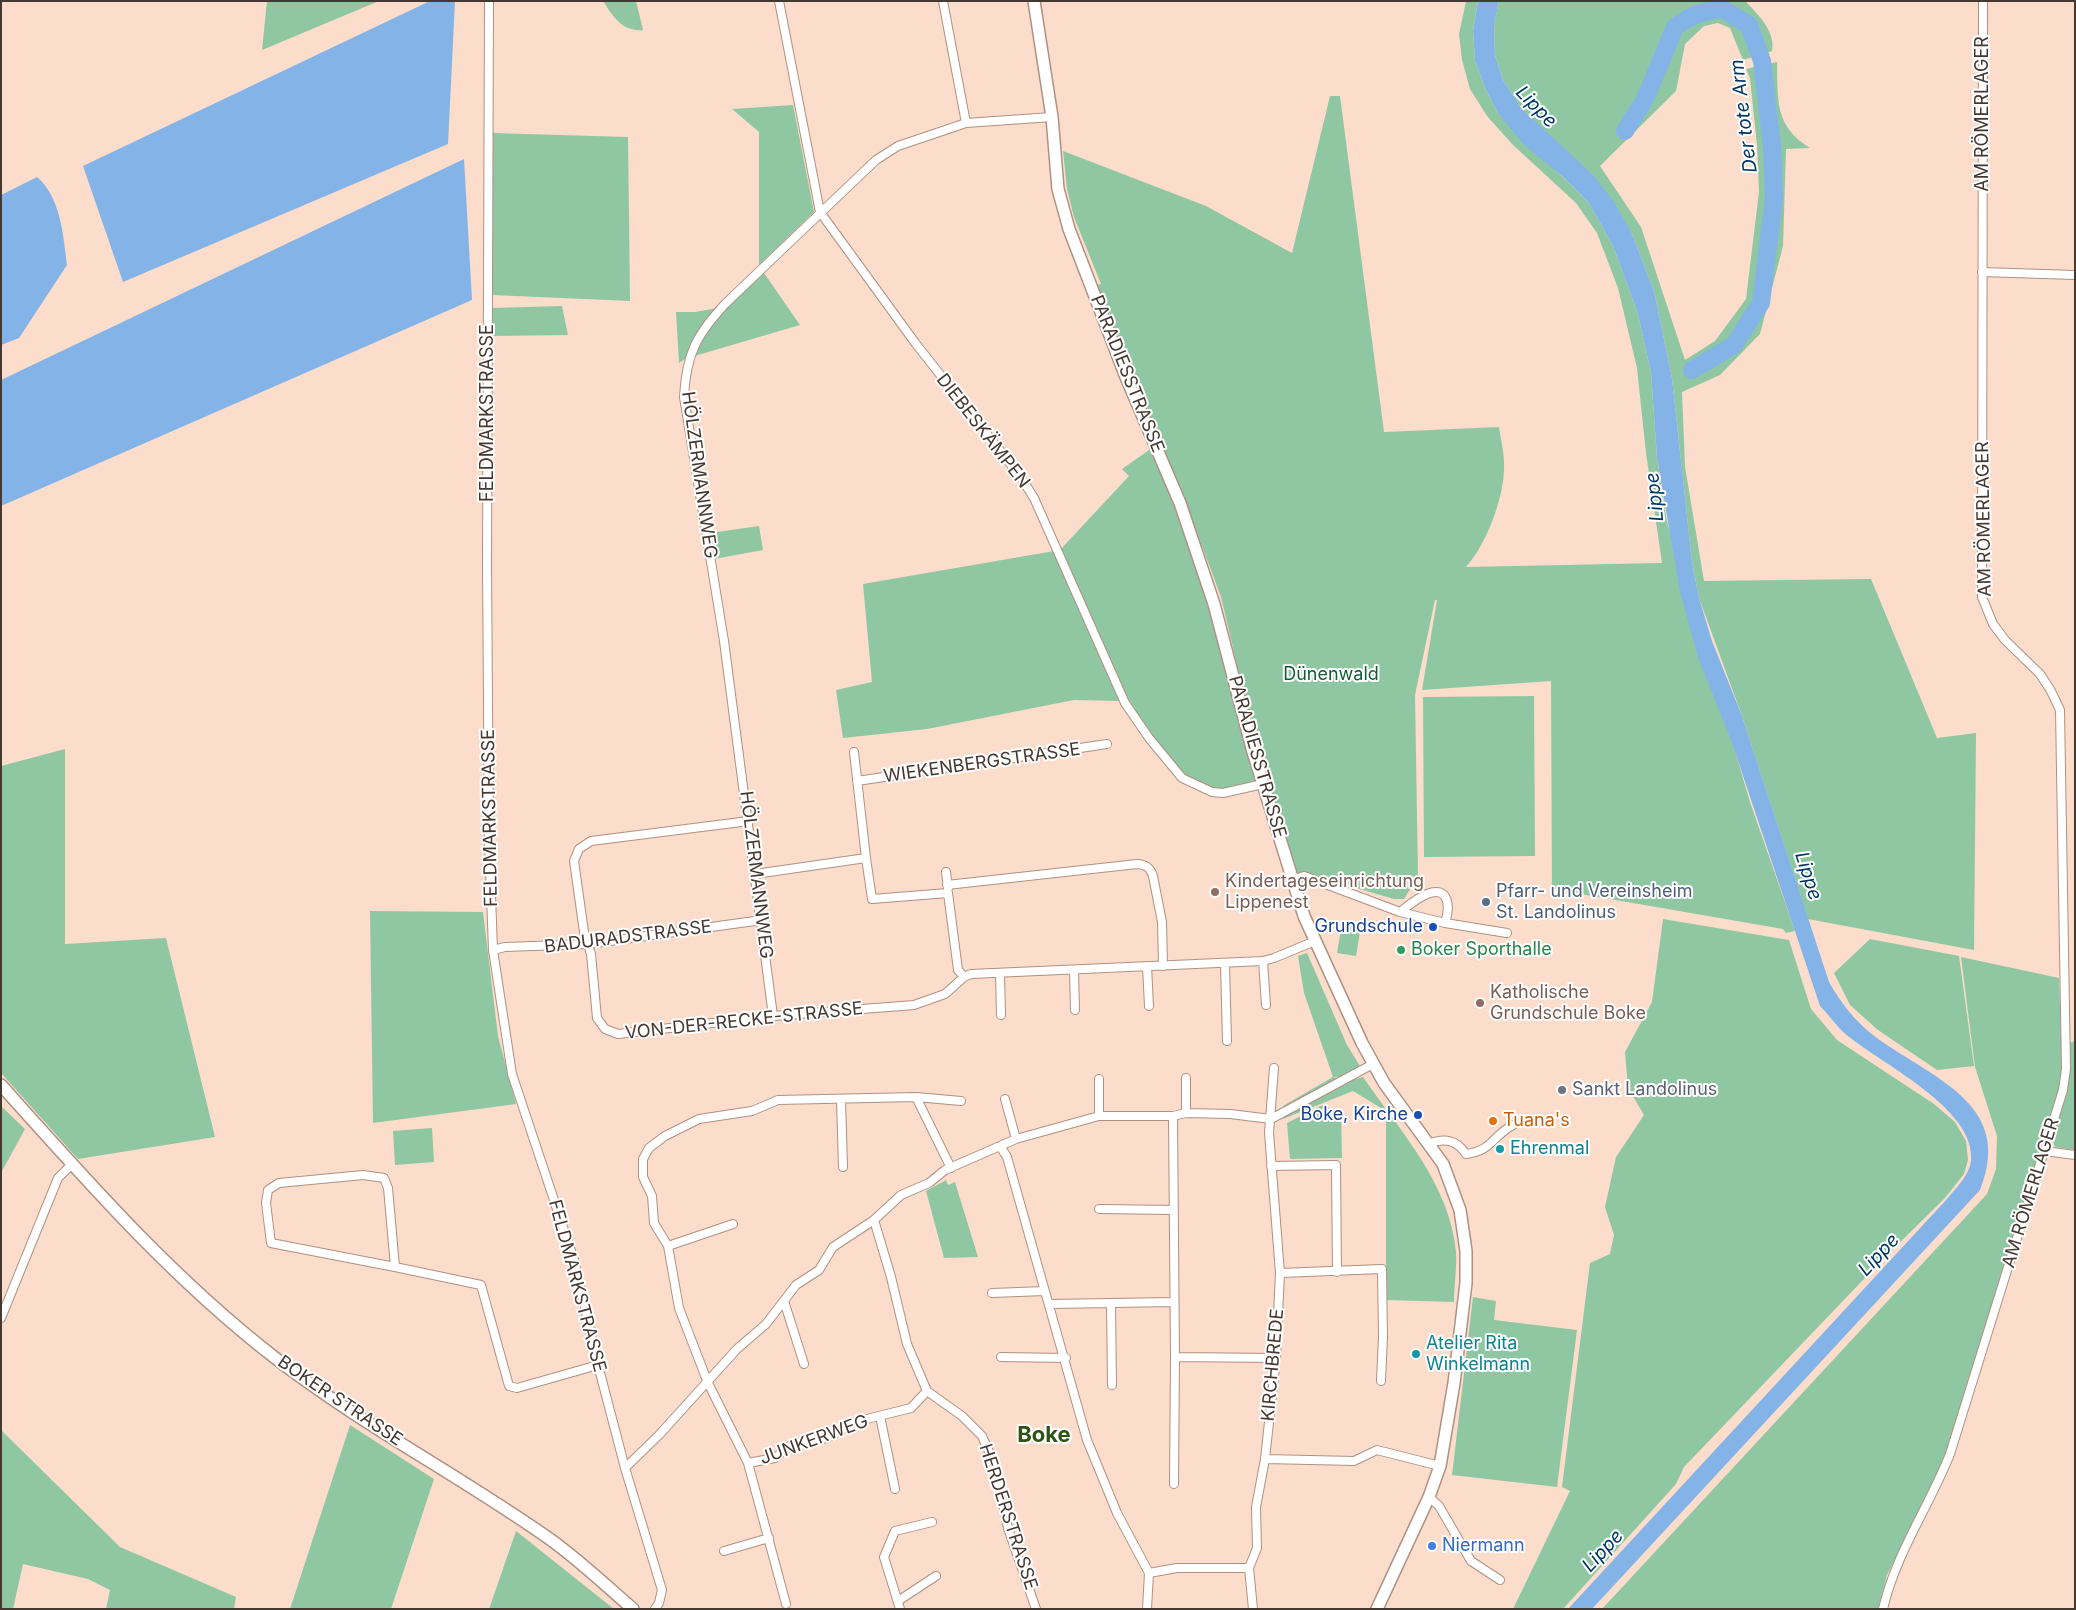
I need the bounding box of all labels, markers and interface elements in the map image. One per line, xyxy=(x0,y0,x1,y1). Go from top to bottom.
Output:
street label: AM RÖMERLAGER xyxy=(1972,36,1994,192)
water label: Der tote Arm xyxy=(1726,58,1762,174)
water label: Lippe xyxy=(1511,81,1561,133)
street label: PARADIESSTRASSE xyxy=(1086,292,1168,456)
street label: FELDMARKSTRASSE xyxy=(477,324,499,502)
street label: DIEBESKÄMPEN xyxy=(932,369,1034,493)
street label: HÖLZERMANNWEG xyxy=(677,390,721,560)
street label: AM RÖMERLAGER xyxy=(1972,441,1996,597)
water label: Lippe xyxy=(1641,471,1669,523)
park label: Dünenwald xyxy=(1283,664,1379,686)
street label: PARADIESSTRASSE xyxy=(1223,673,1291,841)
street label: FELDMARKSTRASSE xyxy=(478,729,502,907)
street label: WIEKENBERGSTRASSE xyxy=(882,738,1082,788)
street label: HÖLZERMANNWEG xyxy=(735,790,777,960)
water label: Lippe xyxy=(1789,849,1827,903)
place label: Kindertageseinrichtung Lippenest xyxy=(1225,871,1424,914)
place label: Pfarr- und Vereinsheim St. Landolinus xyxy=(1496,881,1693,924)
marker: Kindertageseinrichtung Lippenest xyxy=(1209,886,1221,898)
marker: Pfarr- und Vereinsheim St. Landolinus xyxy=(1480,896,1492,908)
street label: BADURADSTRASSE xyxy=(543,916,713,958)
place label: Grundschule xyxy=(1315,916,1423,938)
marker: Grundschule xyxy=(1427,921,1439,933)
place label: Boker Sporthalle xyxy=(1411,939,1552,961)
marker: Boker Sporthalle xyxy=(1395,944,1407,956)
place label: Katholische Grundschule Boke xyxy=(1490,982,1646,1024)
marker: Katholische Grundschule Boke xyxy=(1474,997,1486,1009)
street label: VON-DER-RECKE-STRASSE xyxy=(624,998,864,1044)
place label: Sankt Landolinus xyxy=(1572,1079,1717,1101)
marker: Sankt Landolinus xyxy=(1556,1084,1568,1096)
place label: Boke, Kirche xyxy=(1301,1104,1408,1126)
marker: Boke, Kirche xyxy=(1412,1109,1424,1121)
place label: Tuana's xyxy=(1503,1110,1570,1132)
marker: Tuana's xyxy=(1487,1115,1499,1127)
street label: AM RÖMERLAGER xyxy=(1998,1115,2064,1271)
place label: Ehrenmal xyxy=(1510,1138,1589,1160)
marker: Ehrenmal xyxy=(1494,1143,1506,1155)
street label: FELDMARKSTRASSE xyxy=(544,1197,610,1375)
water label: Lippe xyxy=(1854,1229,1904,1281)
street label: KIRCHBREDE xyxy=(1257,1308,1289,1422)
place label: Atelier Rita Winkelmann xyxy=(1426,1333,1530,1376)
marker: Atelier Rita Winkelmann xyxy=(1410,1348,1422,1360)
street label: BOKER STRASSE xyxy=(273,1351,407,1451)
street label: JUNKERWEG xyxy=(757,1410,871,1470)
district label: Boke xyxy=(1017,1422,1071,1448)
street label: HERDERSTRASSE xyxy=(974,1441,1042,1593)
water label: Lippe xyxy=(1578,1525,1628,1577)
place label: Niermann xyxy=(1442,1535,1525,1557)
marker: Niermann xyxy=(1426,1540,1438,1552)

